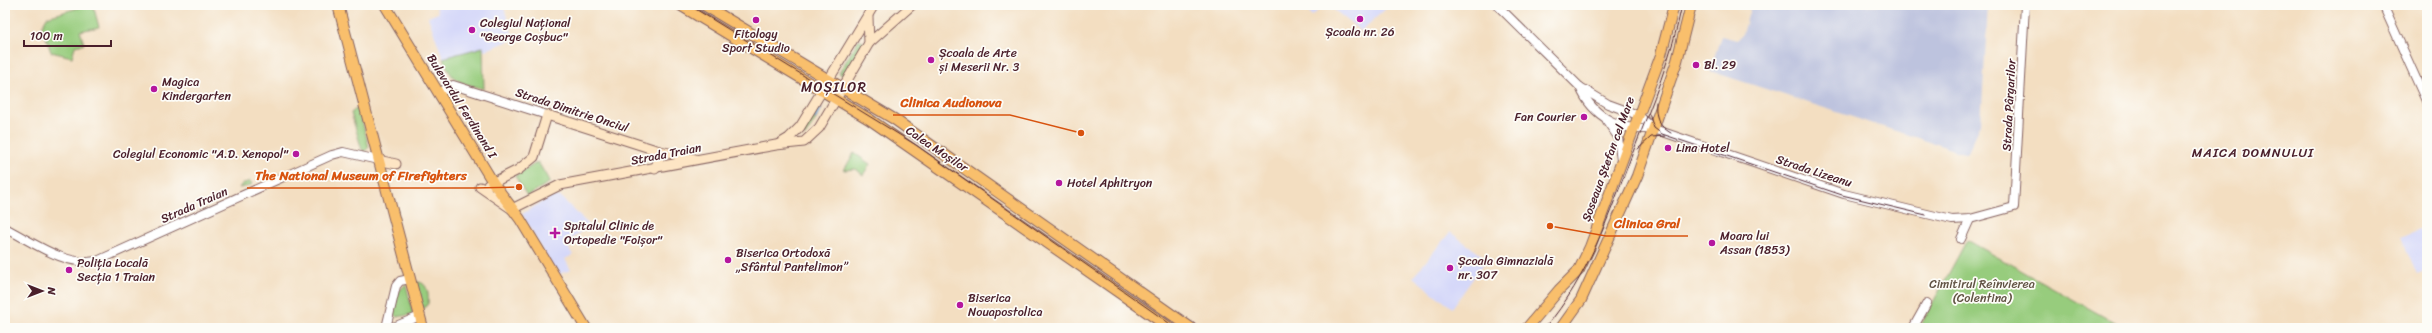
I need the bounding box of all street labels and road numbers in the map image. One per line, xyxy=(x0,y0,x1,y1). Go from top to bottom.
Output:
street label: Bulevardul Ferdinand I xyxy=(421,49,504,164)
street label: Strada Pârgarilor xyxy=(1996,57,2022,152)
street label: Strada Dimitrie Onciul xyxy=(512,81,632,139)
street label: Șoseaua Ștefan cel Mare xyxy=(1575,93,1641,225)
street label: Calea Moșilor xyxy=(901,120,974,179)
street label: Strada Traian xyxy=(629,136,704,172)
street label: Strada Lizeanu xyxy=(1773,148,1855,194)
street label: Strada Traian xyxy=(157,180,232,230)

